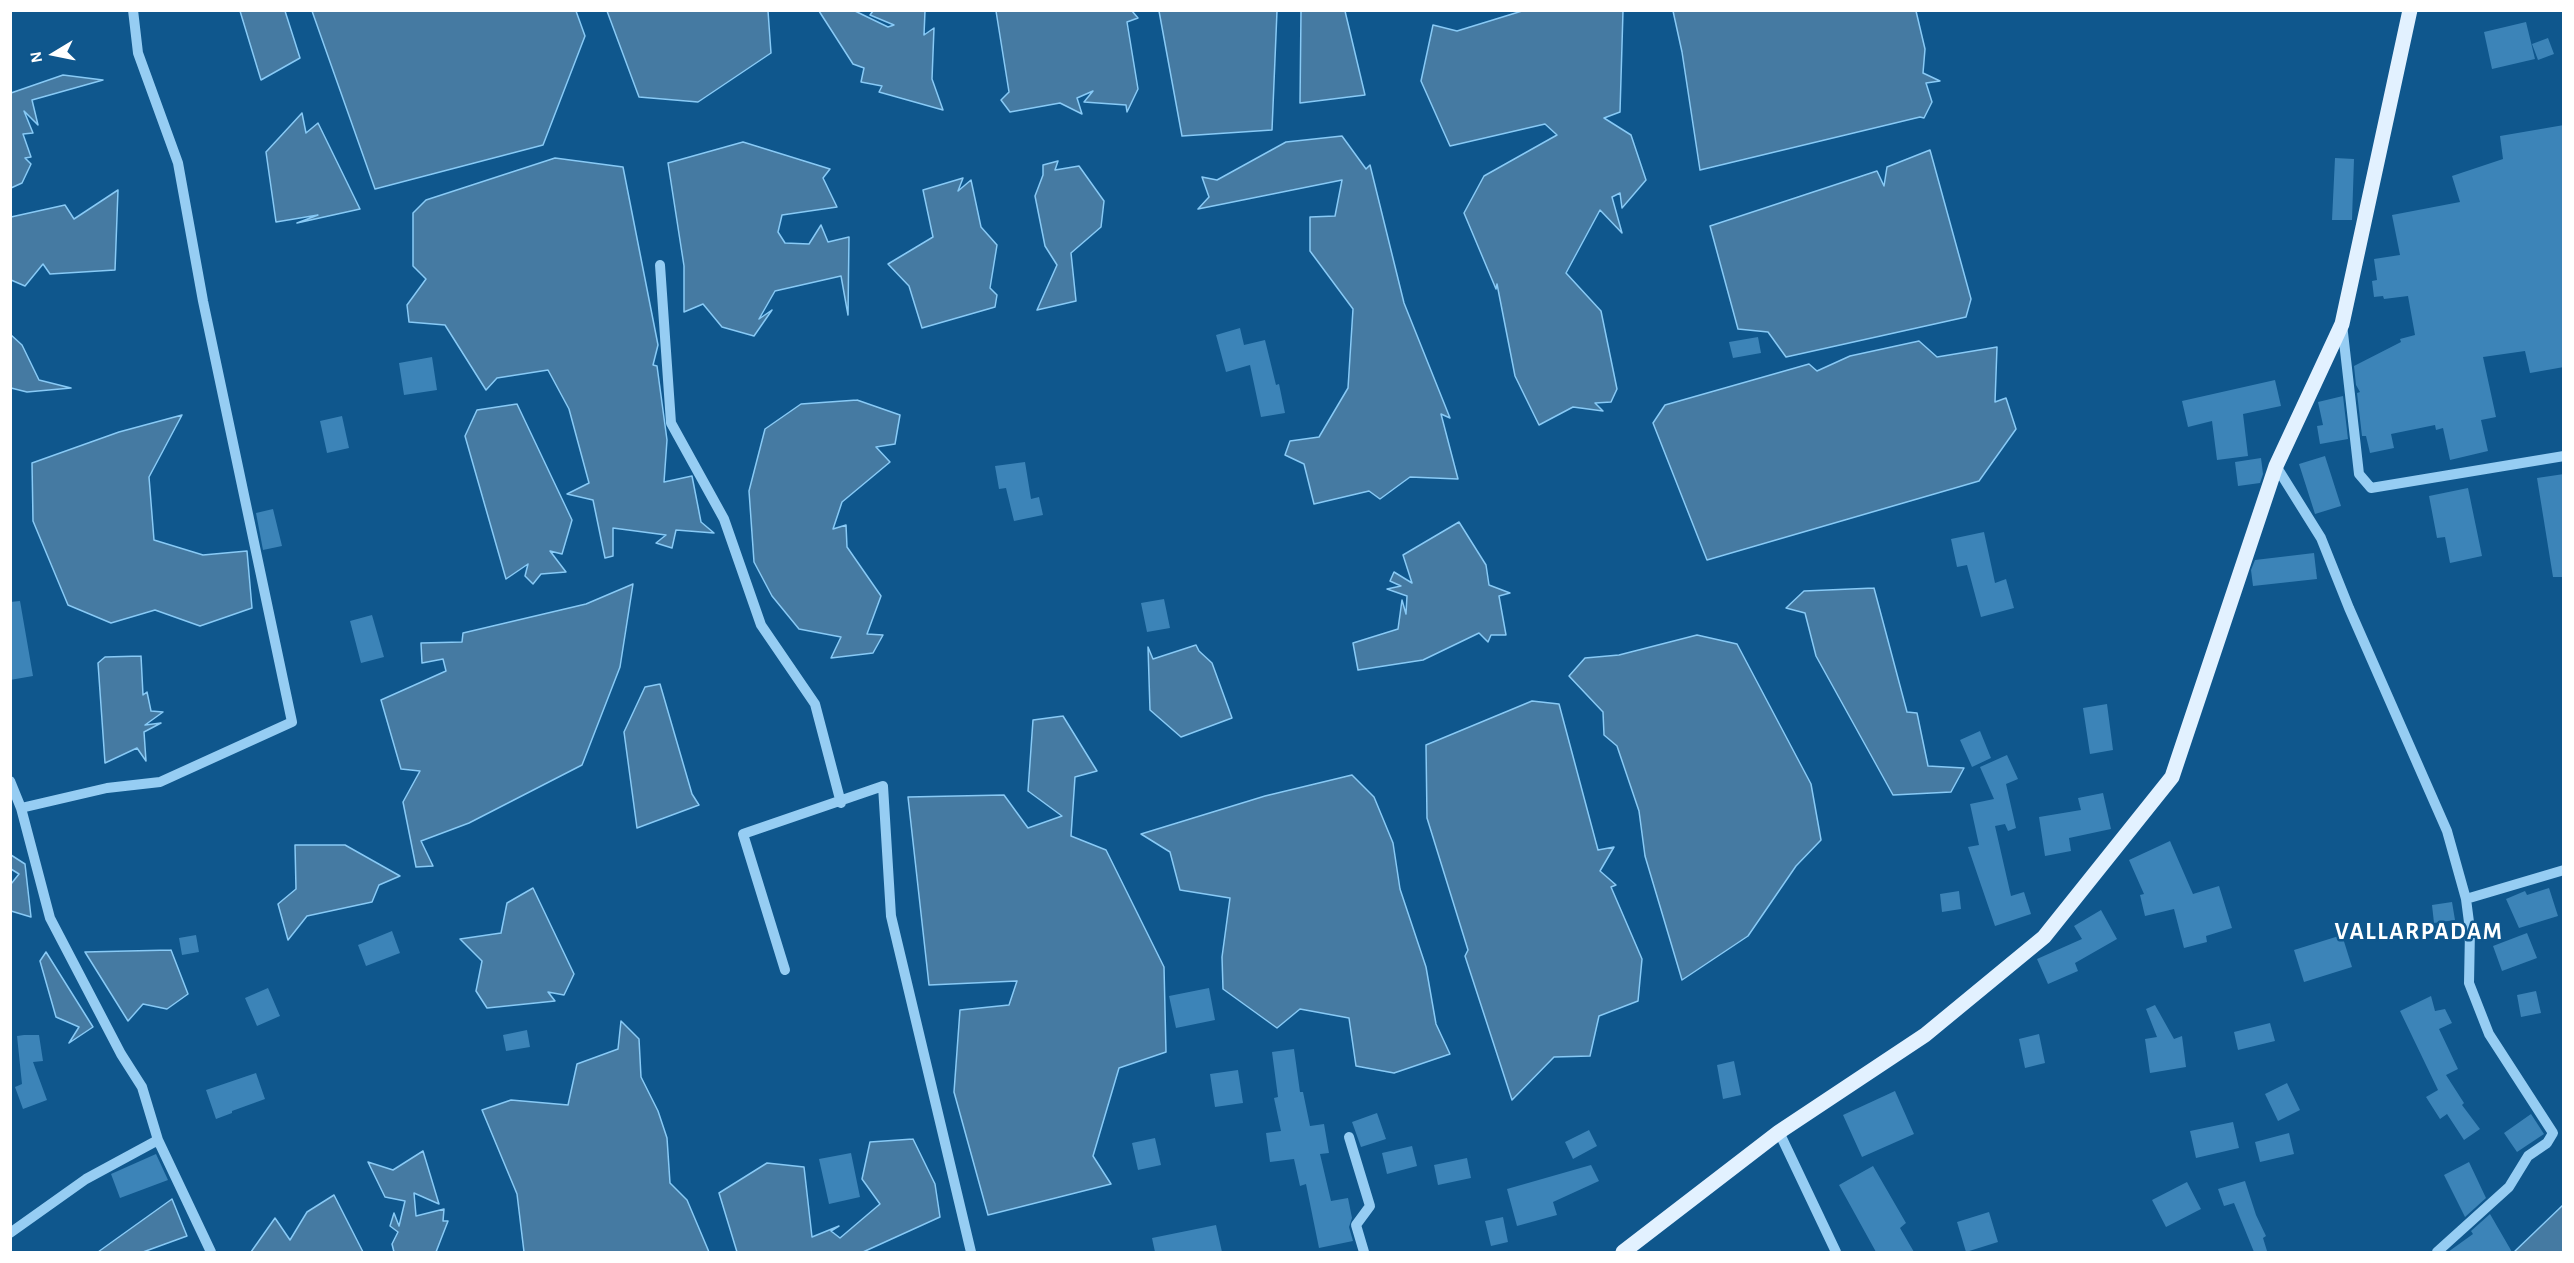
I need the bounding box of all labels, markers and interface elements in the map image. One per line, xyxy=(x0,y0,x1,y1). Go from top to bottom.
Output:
north arrow xyxy=(24,24,84,84)
text: N xyxy=(27,50,45,64)
district label: VALLARPADAM xyxy=(2335,918,2503,946)

